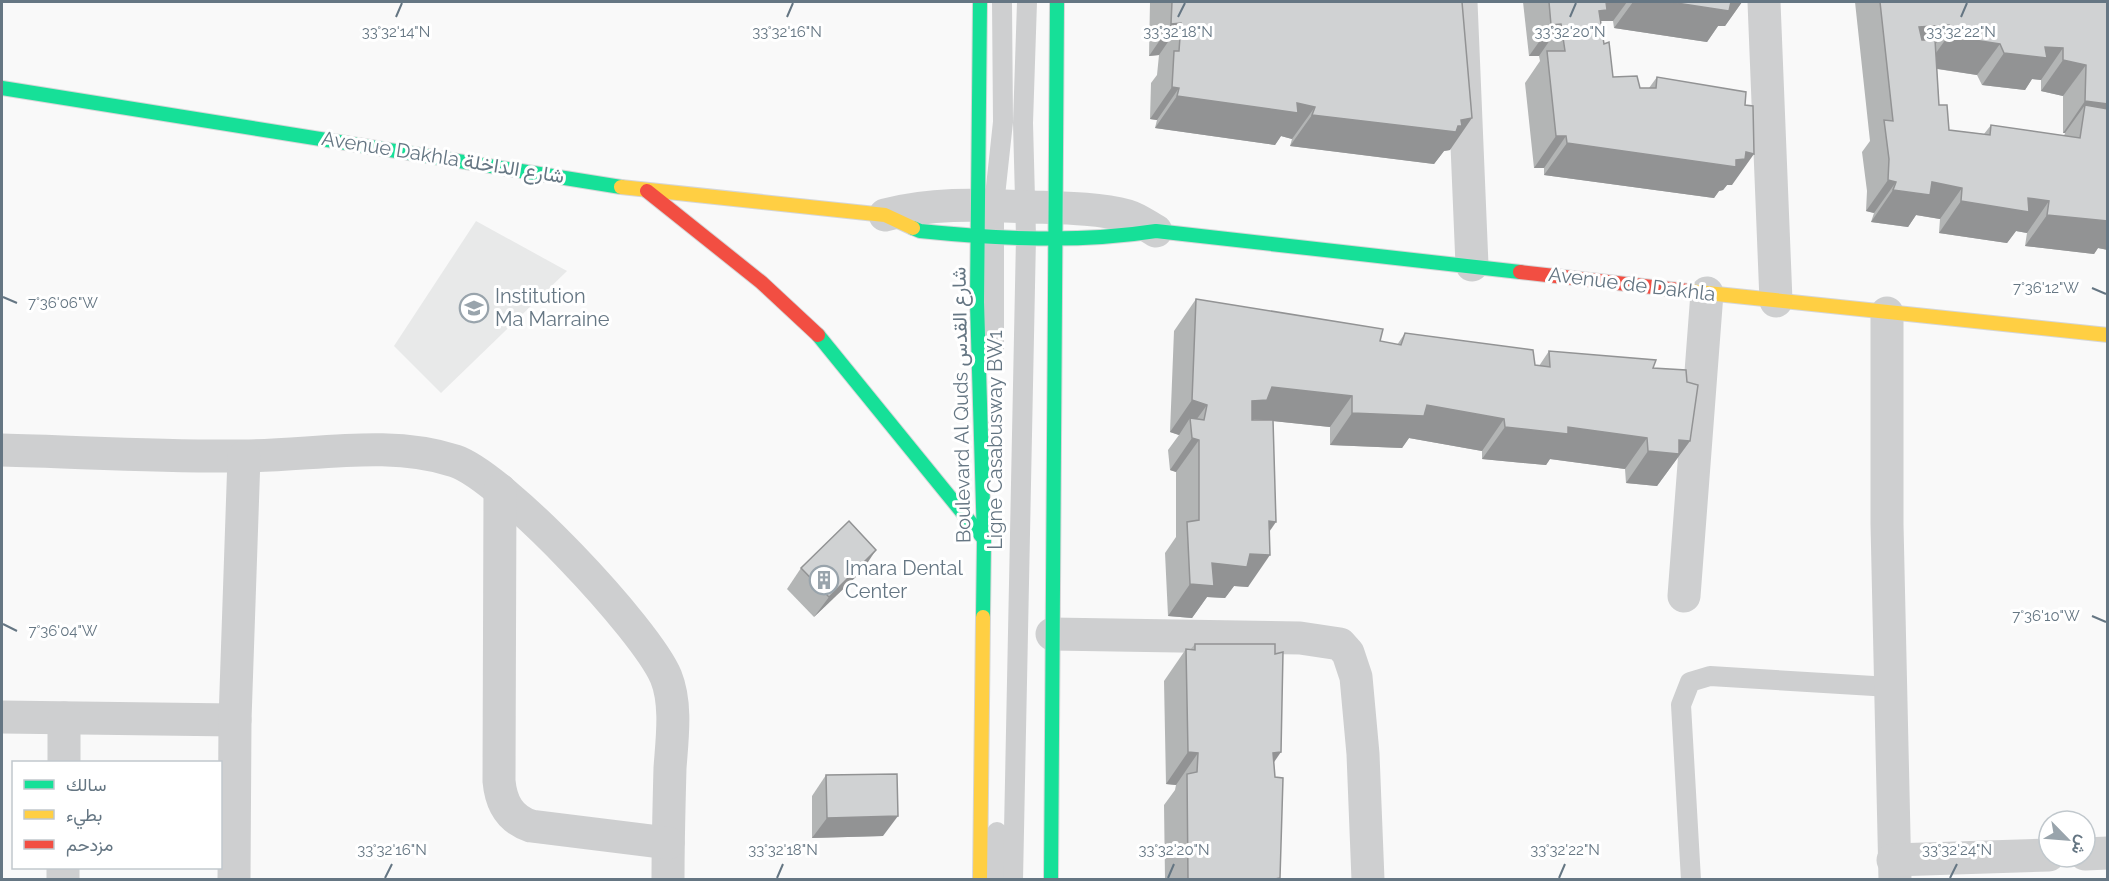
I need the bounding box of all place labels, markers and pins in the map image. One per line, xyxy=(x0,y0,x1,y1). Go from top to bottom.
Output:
place label: Institution Ma Marraine xyxy=(495,284,610,331)
school or university icon: Institution Ma Marraine xyxy=(458,292,490,324)
place label: Imara Dental Center xyxy=(845,556,963,603)
building icon: Imara Dental Center xyxy=(808,564,840,596)

